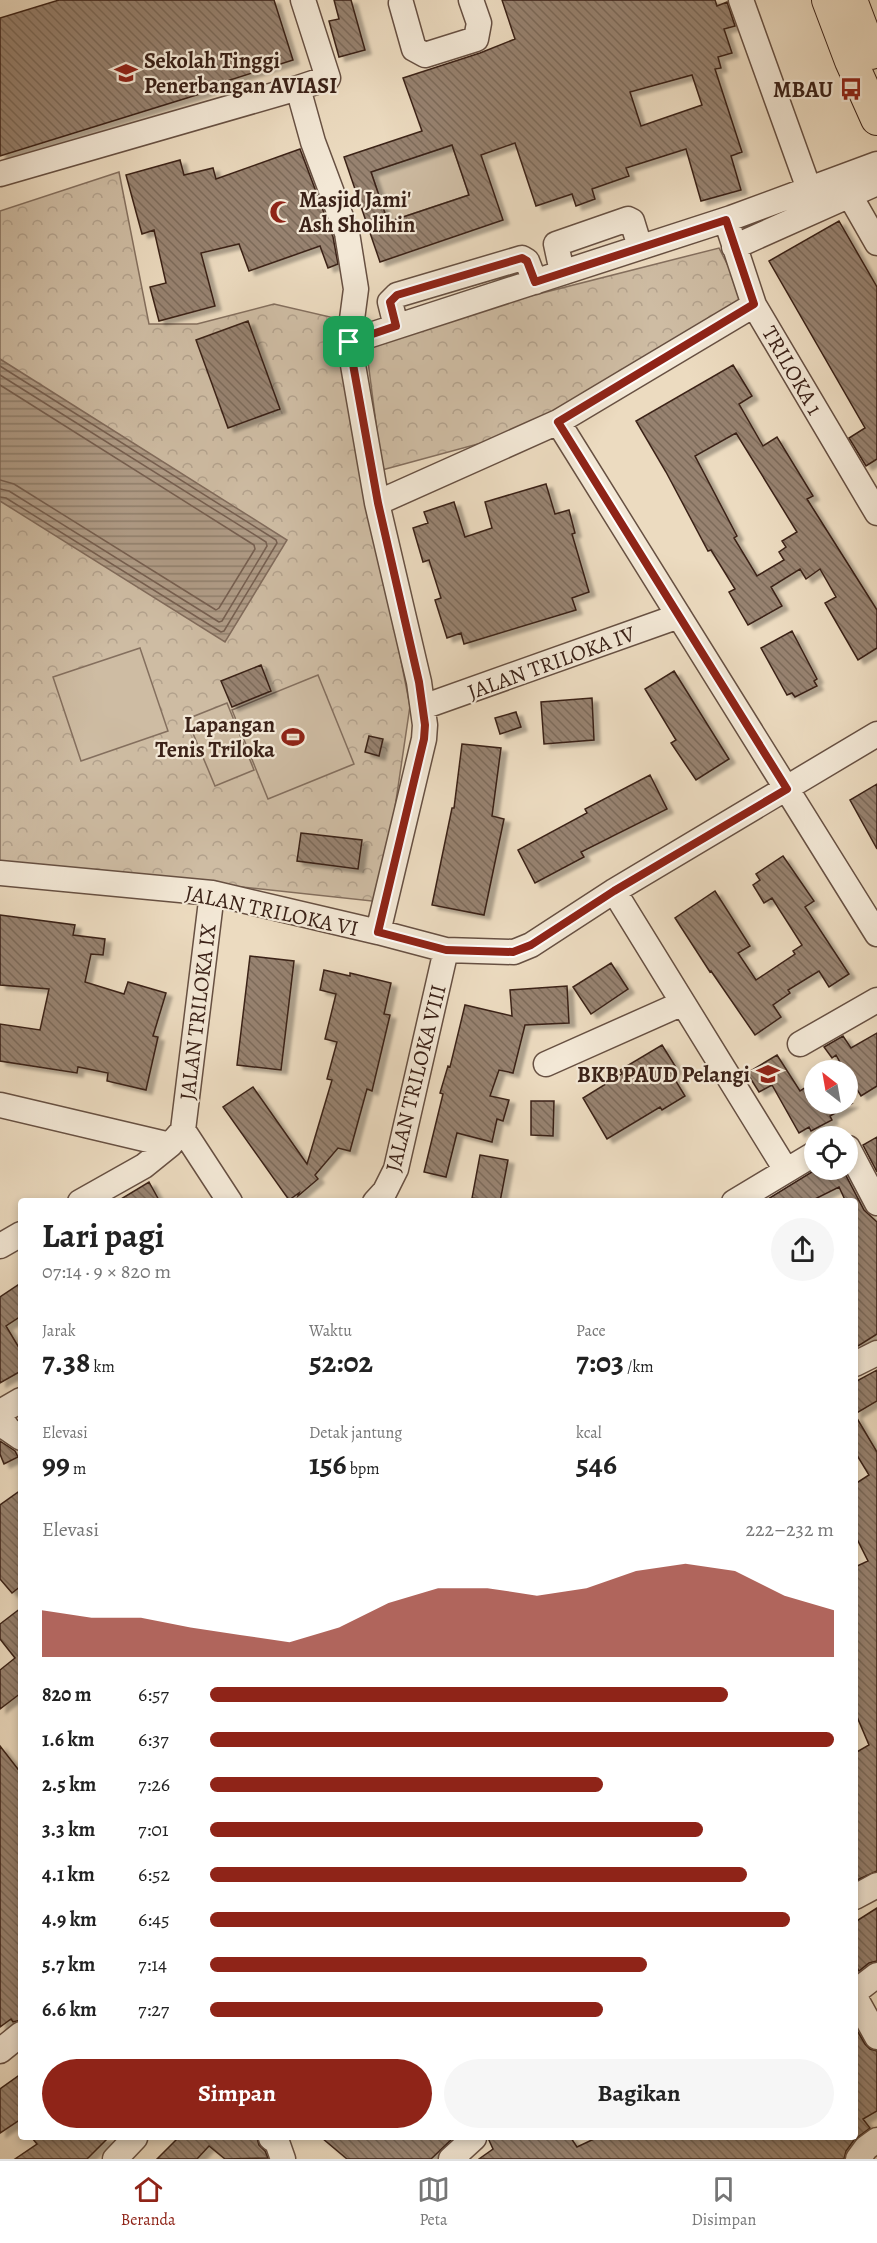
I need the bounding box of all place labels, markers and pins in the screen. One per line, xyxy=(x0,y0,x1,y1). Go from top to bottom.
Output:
place label: Sekolah Tinggi Penerbangan AVIASI xyxy=(144,46,337,101)
school or university icon: Sekolah Tinggi Penerbangan AVIASI xyxy=(113,60,139,86)
place label: MBAU xyxy=(773,75,834,105)
bus stop icon: MBAU xyxy=(838,76,864,102)
place label: Masjid Jami' Ash Sholihin xyxy=(298,185,415,240)
mosque icon: Masjid Jami' Ash Sholihin xyxy=(268,199,294,225)
pin xyxy=(323,316,374,367)
place label: Lapangan Tenis Triloka xyxy=(155,710,275,765)
sports icon: Lapangan Tenis Triloka xyxy=(280,724,306,750)
place label: BKB PAUD Pelangi xyxy=(577,1060,750,1090)
school or university icon: BKB PAUD Pelangi xyxy=(755,1061,781,1087)

